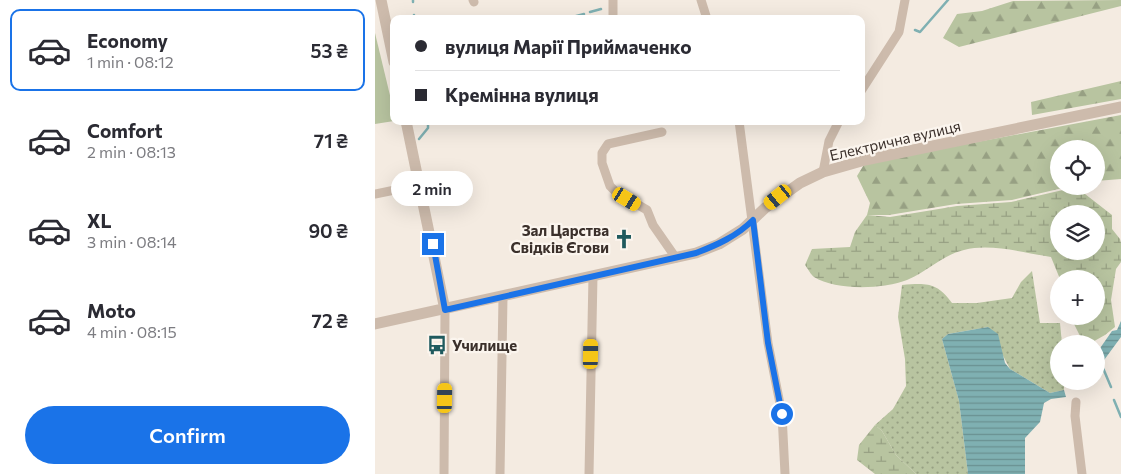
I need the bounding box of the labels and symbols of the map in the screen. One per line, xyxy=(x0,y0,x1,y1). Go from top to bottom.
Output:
street label: Електрична вулиця xyxy=(828,116,962,164)
callout: 2 min xyxy=(392,172,474,206)
car xyxy=(761,182,794,212)
car xyxy=(610,185,643,213)
place label: Зал Царства Свідків Єгови xyxy=(511,221,609,256)
church icon: Зал Царства Свідків Єгови xyxy=(613,228,635,250)
route end xyxy=(422,233,444,255)
bus stop icon: Училище xyxy=(426,334,448,356)
place label: Училище xyxy=(452,336,517,354)
car xyxy=(583,339,598,369)
car xyxy=(437,383,452,413)
route start xyxy=(771,403,793,425)

